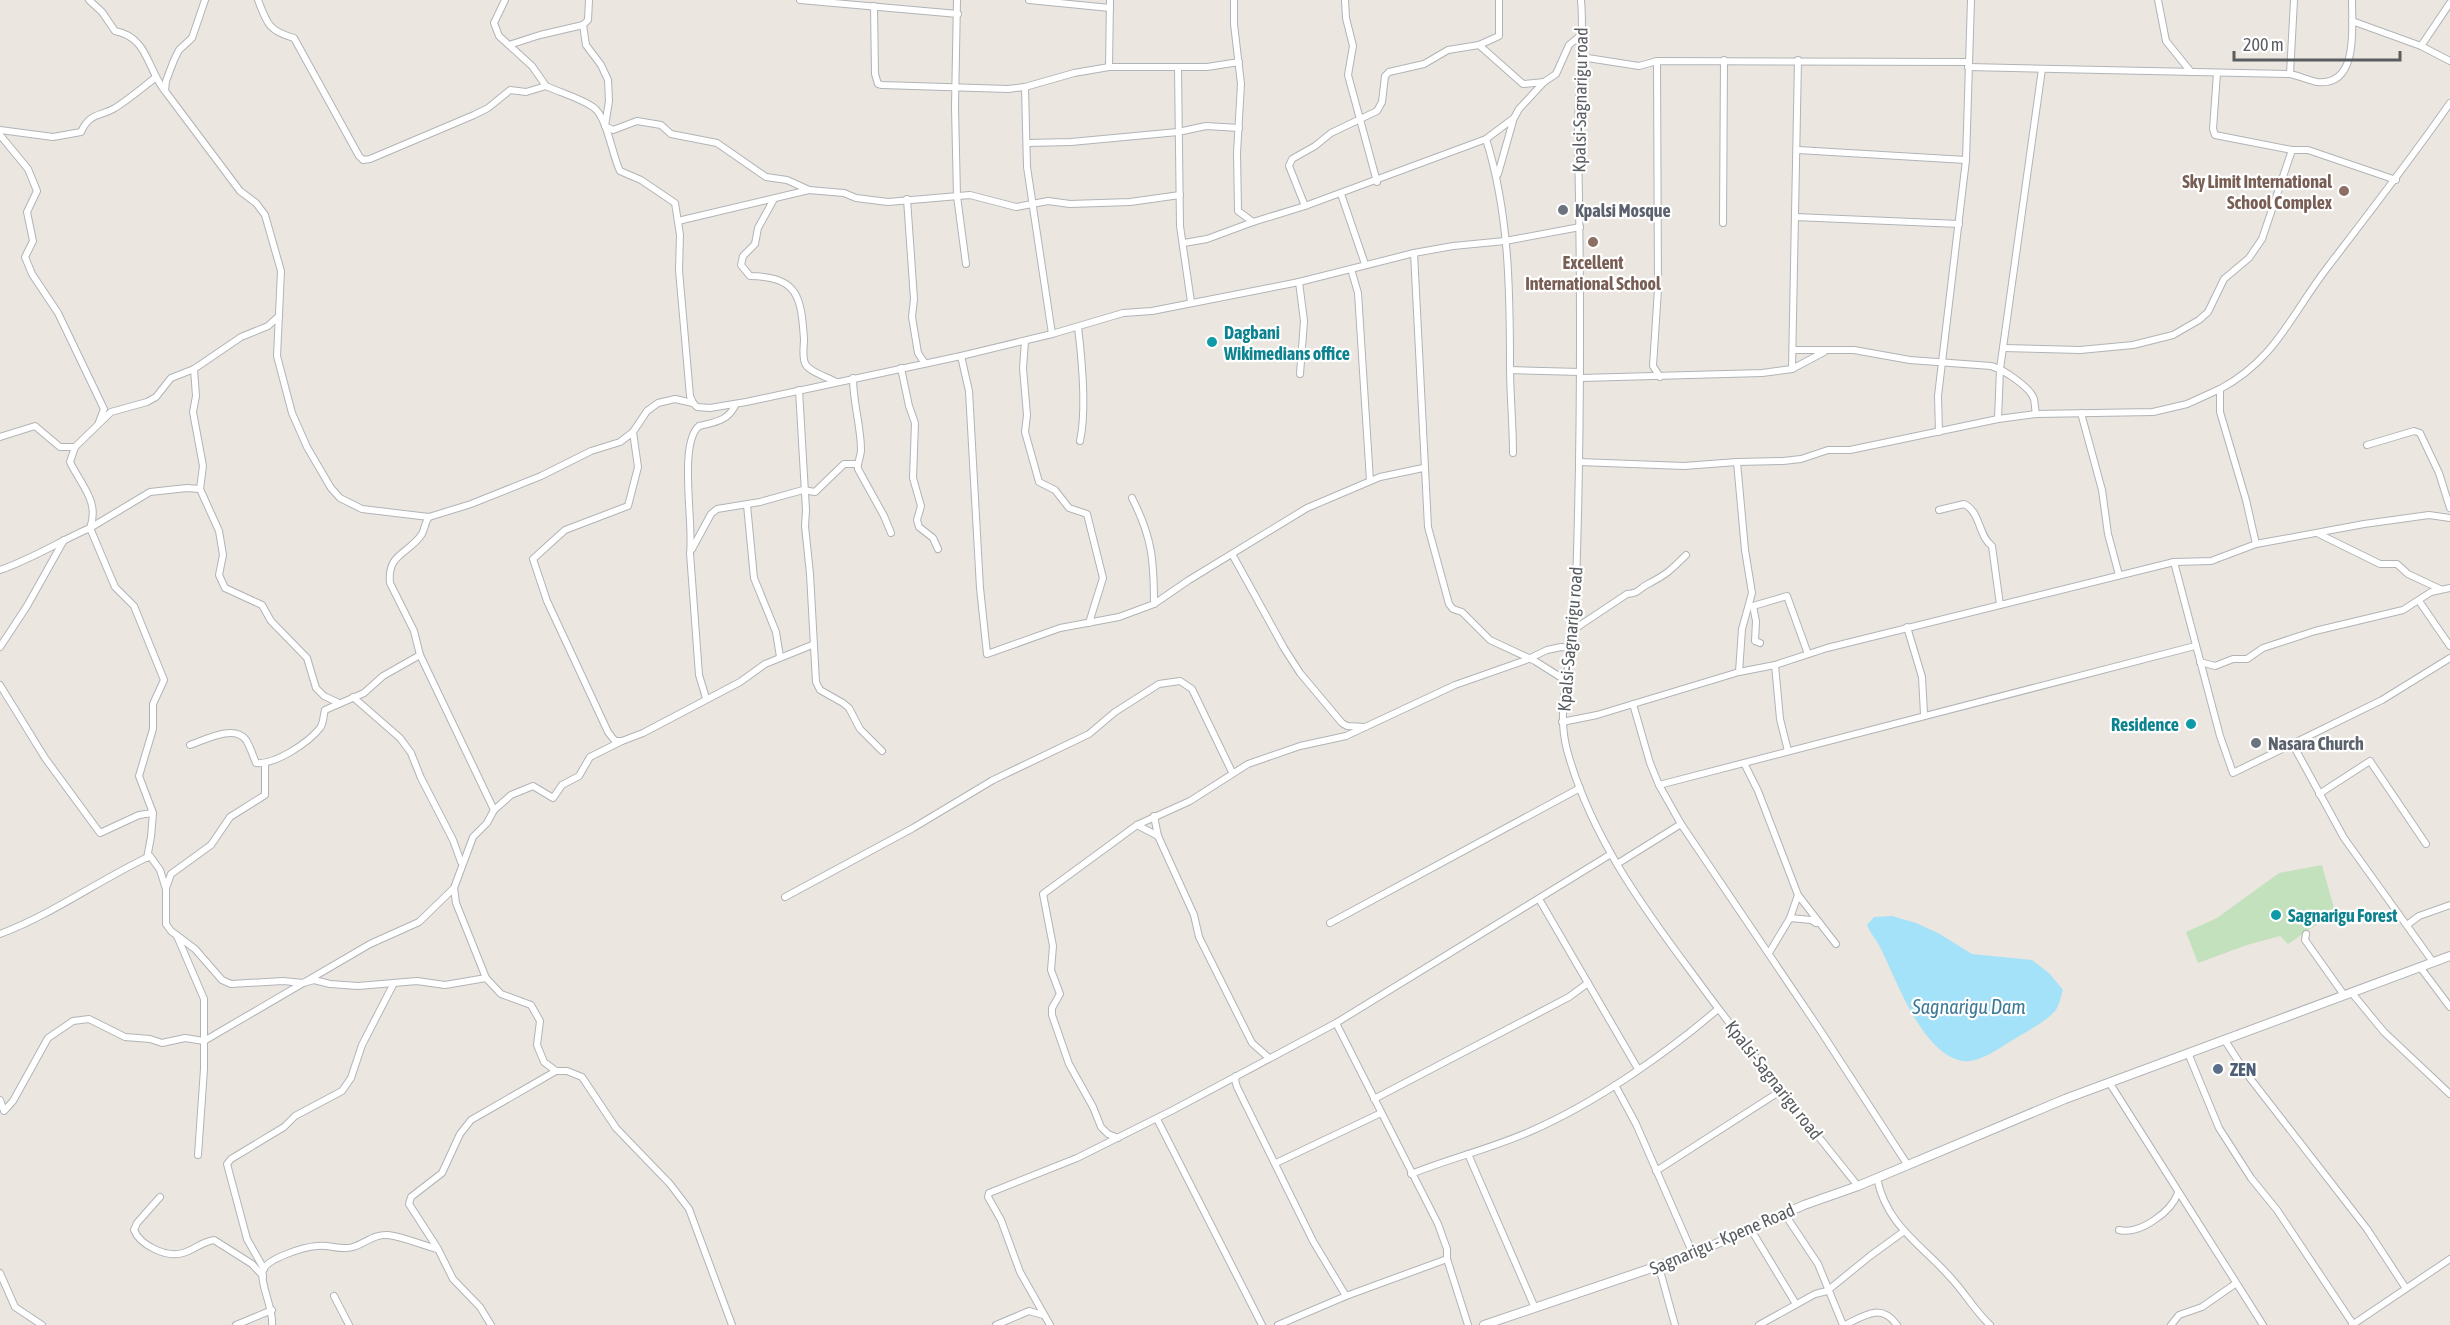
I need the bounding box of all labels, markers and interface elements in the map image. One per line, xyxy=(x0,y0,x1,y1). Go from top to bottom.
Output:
scale bar xyxy=(2234,24,2400,62)
street label: Kpalsi-Sagnarigu road xyxy=(1568,27,1592,173)
text: 200 m xyxy=(2243,34,2284,55)
place label: Sky Limit International School Complex xyxy=(2182,171,2333,213)
marker: Sky Limit International School Complex xyxy=(2337,184,2351,198)
place label: Kpalsi Mosque xyxy=(1575,200,1671,221)
marker: Kpalsi Mosque xyxy=(1556,203,1570,217)
marker: Excellent International School xyxy=(1586,235,1600,249)
place label: Excellent International School xyxy=(1525,252,1661,294)
place label: Dagbani Wikimedians office xyxy=(1223,322,1350,364)
marker: Dagbani Wikimedians office xyxy=(1205,335,1219,349)
street label: Kpalsi-Sagnarigu road xyxy=(1553,566,1587,712)
place label: Residence xyxy=(2111,714,2179,735)
marker: Residence xyxy=(2184,717,2198,731)
place label: Nasara Church xyxy=(2268,733,2364,754)
marker: Nasara Church xyxy=(2249,736,2263,750)
place label: Sagnarigu Forest xyxy=(2288,905,2398,926)
marker: Sagnarigu Forest xyxy=(2269,908,2283,922)
water label: Sagnarigu Dam xyxy=(1911,995,2026,1018)
street label: Kpalsi-Sagnarigu road xyxy=(1721,1016,1827,1144)
place label: ZEN xyxy=(2230,1059,2256,1080)
marker: ZEN xyxy=(2211,1062,2225,1076)
street label: Sagnarigu - Kpene Road xyxy=(1646,1199,1798,1279)

